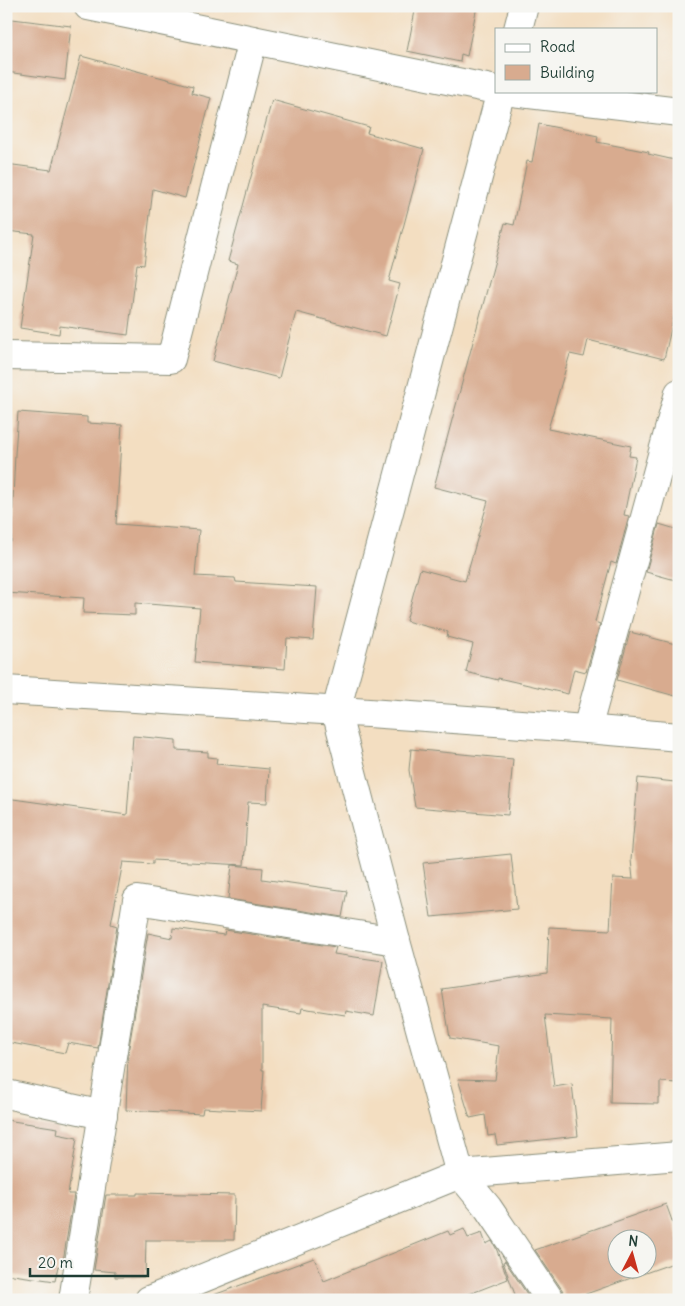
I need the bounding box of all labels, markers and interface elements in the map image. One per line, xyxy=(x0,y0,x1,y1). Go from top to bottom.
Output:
legend xyxy=(495,28,658,92)
text: Road xyxy=(540,37,575,56)
text: Building xyxy=(540,63,595,82)
north arrow xyxy=(608,1228,658,1278)
text: N xyxy=(628,1232,639,1251)
scale bar xyxy=(30,1246,148,1278)
text: 20 m xyxy=(38,1253,73,1272)

